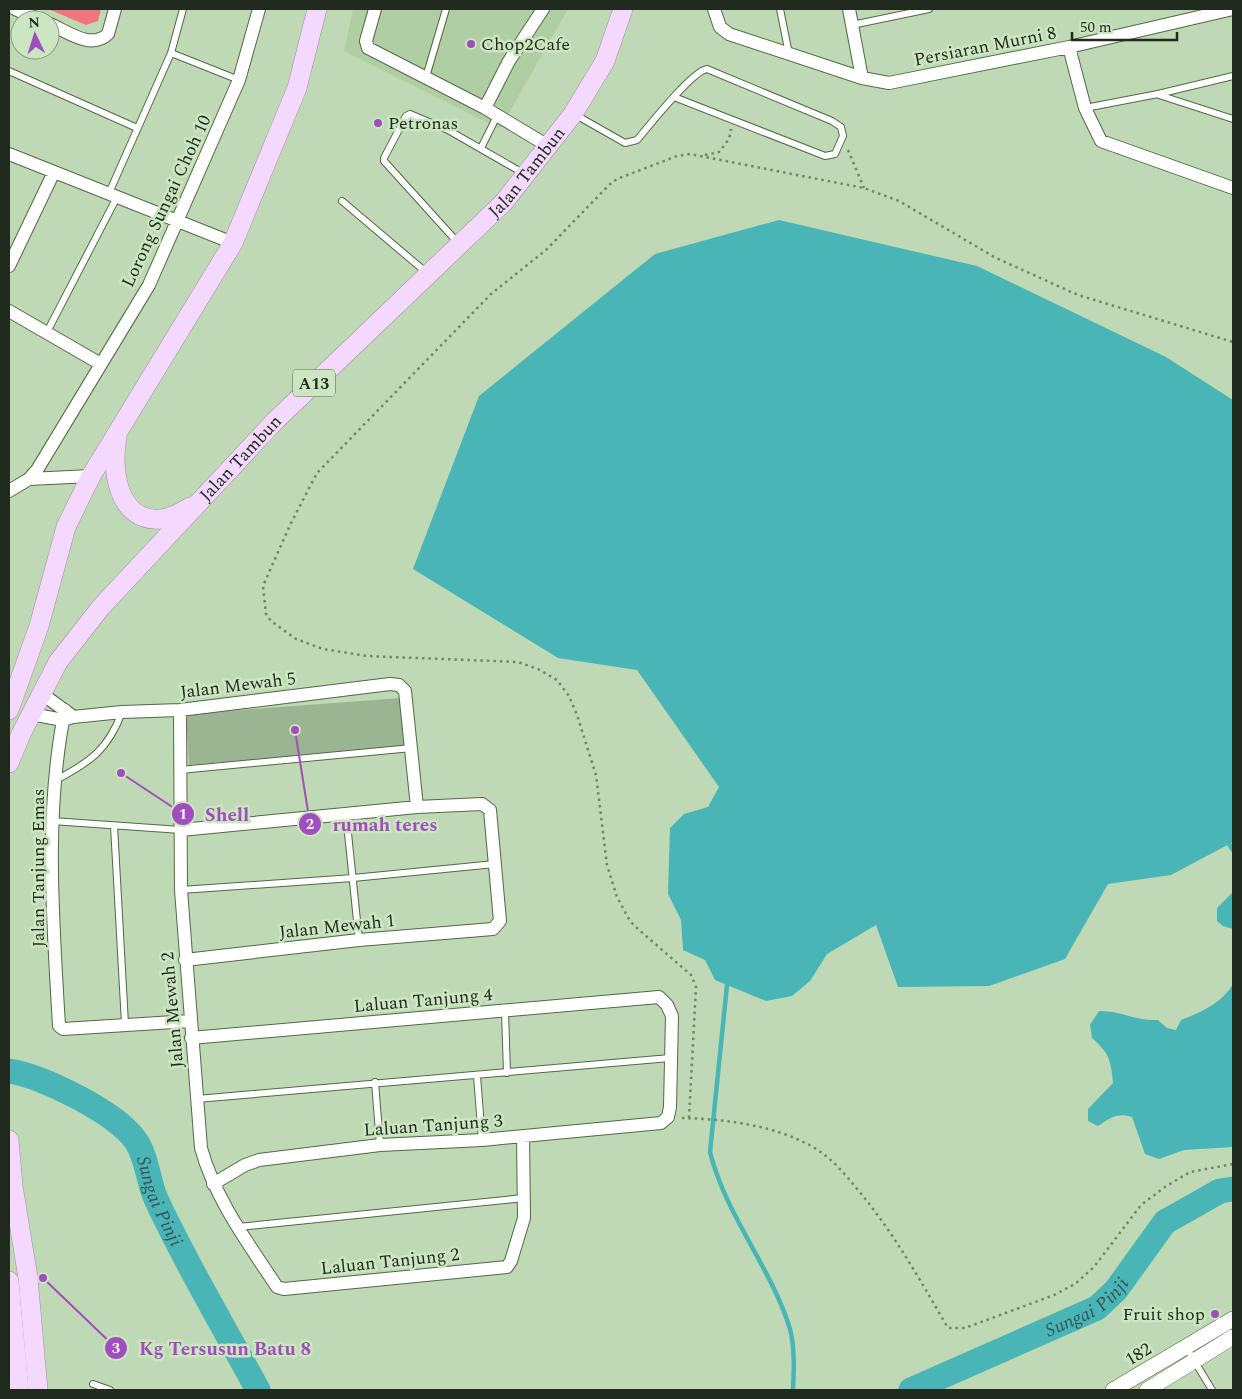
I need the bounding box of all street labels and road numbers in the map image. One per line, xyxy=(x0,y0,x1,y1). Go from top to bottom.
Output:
street label: Persiaran Murni 8 xyxy=(912,19,1059,74)
street label: Lorong Sungai Choh 10 xyxy=(115,111,218,292)
street label: Jalan Tambun xyxy=(482,121,572,225)
road number: A13 xyxy=(293,369,335,396)
street label: Jalan Tambun xyxy=(193,409,288,508)
street label: Jalan Mewah 5 xyxy=(179,665,298,706)
street label: Jalan Tanjung Emas xyxy=(25,788,52,948)
street label: Jalan Mewah 1 xyxy=(278,907,396,946)
street label: Jalan Mewah 2 xyxy=(154,951,191,1069)
street label: Laluan Tanjung 4 xyxy=(352,981,494,1020)
street label: Laluan Tanjung 3 xyxy=(363,1107,503,1144)
street label: Laluan Tanjung 2 xyxy=(319,1241,461,1282)
street label: 182 xyxy=(1120,1336,1157,1373)

